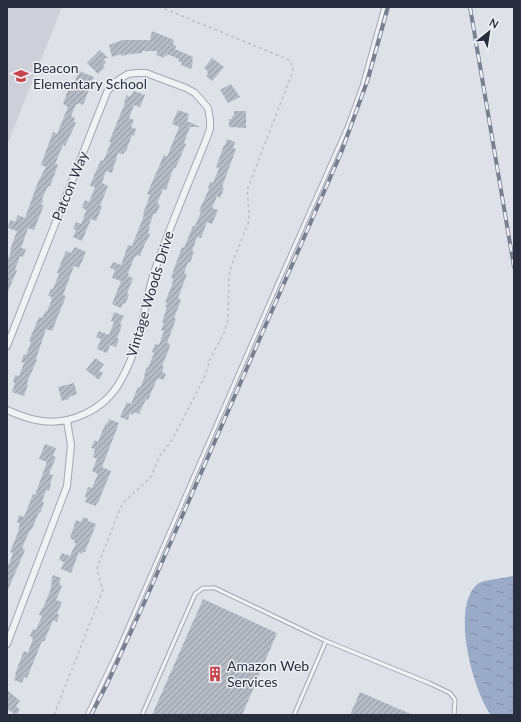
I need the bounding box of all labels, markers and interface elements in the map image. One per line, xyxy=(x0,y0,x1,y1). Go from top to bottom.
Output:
north arrow xyxy=(469,12,509,52)
text: N xyxy=(487,15,501,31)
place label: Beacon Elementary School xyxy=(33,59,147,92)
school or university icon: Beacon Elementary School xyxy=(12,67,30,85)
street label: Patcon Way xyxy=(48,148,91,223)
street label: Vintage Woods Drive xyxy=(122,229,177,359)
place label: Amazon Web Services xyxy=(227,657,309,690)
building icon: Amazon Web Services xyxy=(206,665,224,683)

